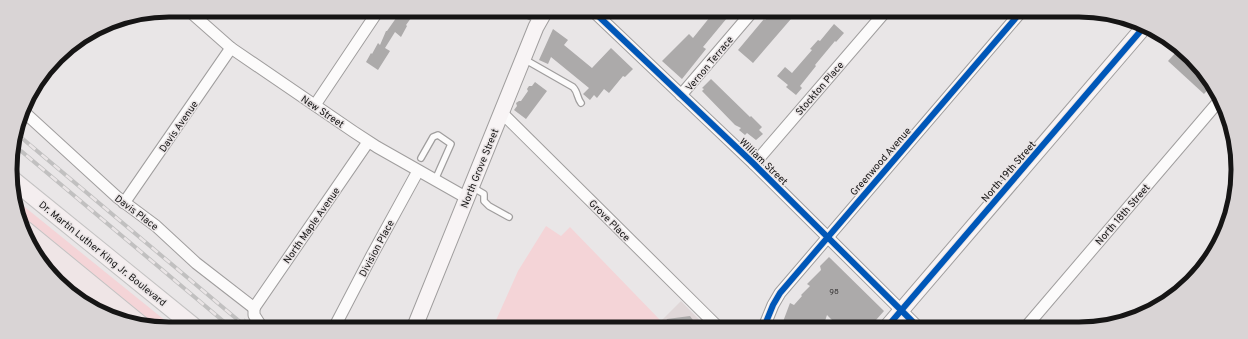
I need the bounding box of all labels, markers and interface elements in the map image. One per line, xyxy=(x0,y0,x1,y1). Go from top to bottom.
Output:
street label: Vernon Terrace xyxy=(683,34,737,94)
street label: Stockton Place xyxy=(793,59,847,119)
street label: New Street xyxy=(298,93,346,132)
street label: Davis Avenue xyxy=(157,99,202,155)
street label: Greenwood Avenue xyxy=(848,125,914,199)
street label: North Grove Street xyxy=(459,127,502,210)
street label: William Street xyxy=(736,136,790,189)
street label: North 19th Street xyxy=(979,138,1039,205)
street label: North 18th Street xyxy=(1093,182,1153,248)
street label: North Maple Avenue xyxy=(281,185,343,267)
street label: Davis Place xyxy=(112,193,161,234)
street label: Grove Place xyxy=(585,197,633,245)
street label: Dr. Martin Luther King Jr. Boulevard xyxy=(36,199,168,310)
street label: Division Place xyxy=(357,218,398,279)
house number: 98 xyxy=(829,287,839,297)

